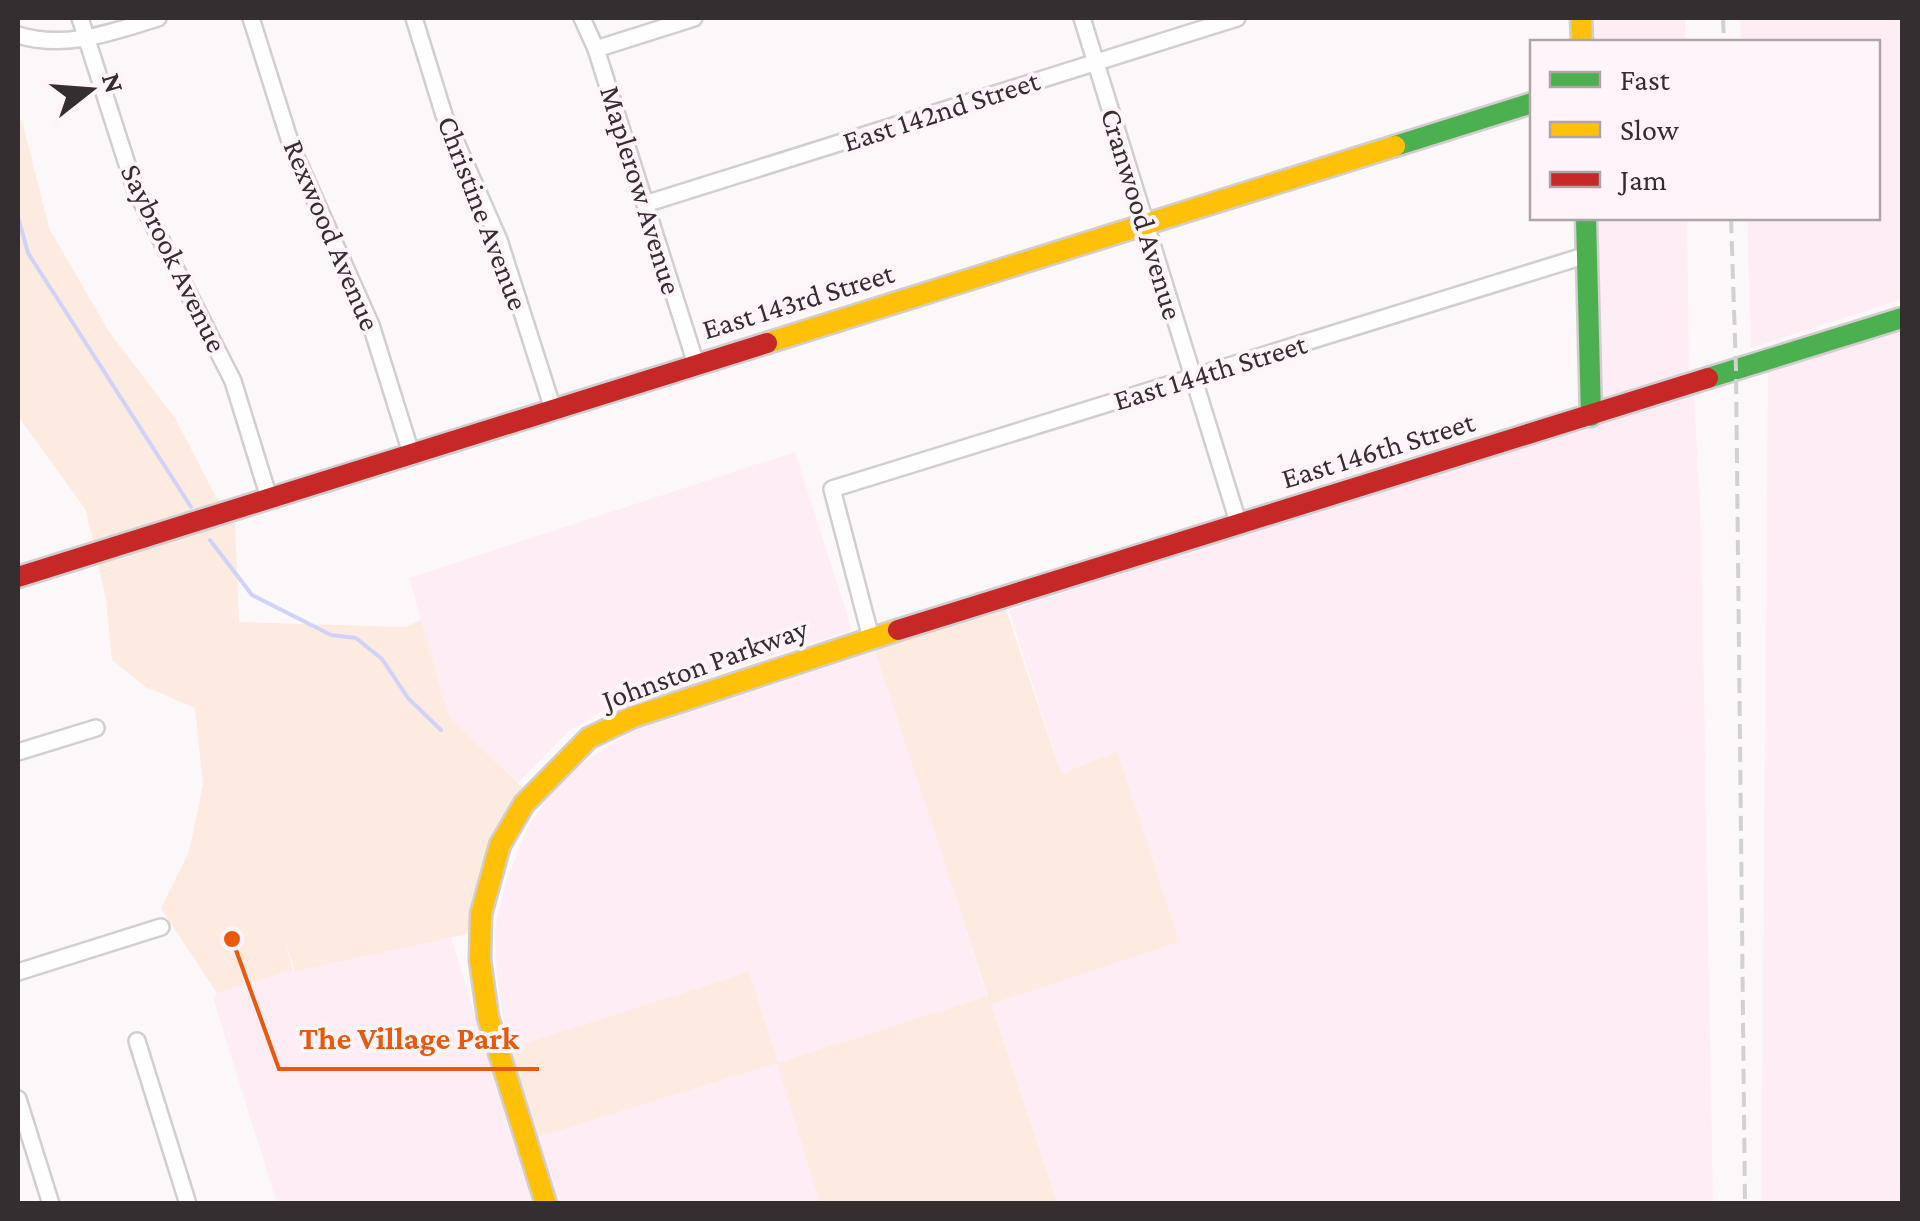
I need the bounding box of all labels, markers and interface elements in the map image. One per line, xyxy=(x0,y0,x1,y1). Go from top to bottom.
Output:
north arrow xyxy=(40,40,140,140)
legend xyxy=(1530,40,1880,220)
street label: East 142nd Street xyxy=(838,63,1044,158)
text: Fast xyxy=(1620,63,1671,96)
text: N xyxy=(96,69,131,96)
street label: Maplerow Avenue xyxy=(593,82,689,298)
street label: Cranwood Avenue xyxy=(1095,104,1190,323)
street label: Christine Avenue xyxy=(431,111,536,315)
text: Slow xyxy=(1620,113,1680,146)
street label: Rexwood Avenue xyxy=(277,134,388,335)
street label: Saybrook Avenue xyxy=(114,158,234,358)
text: Jam xyxy=(1617,163,1667,196)
street label: East 143rd Street xyxy=(698,255,899,345)
street label: East 144th Street xyxy=(1109,326,1311,417)
street label: East 146th Street xyxy=(1277,404,1479,495)
street label: Johnston Parkway xyxy=(595,611,813,718)
callout: The Village Park xyxy=(279,1007,539,1069)
text: The Village Park xyxy=(299,1020,520,1056)

